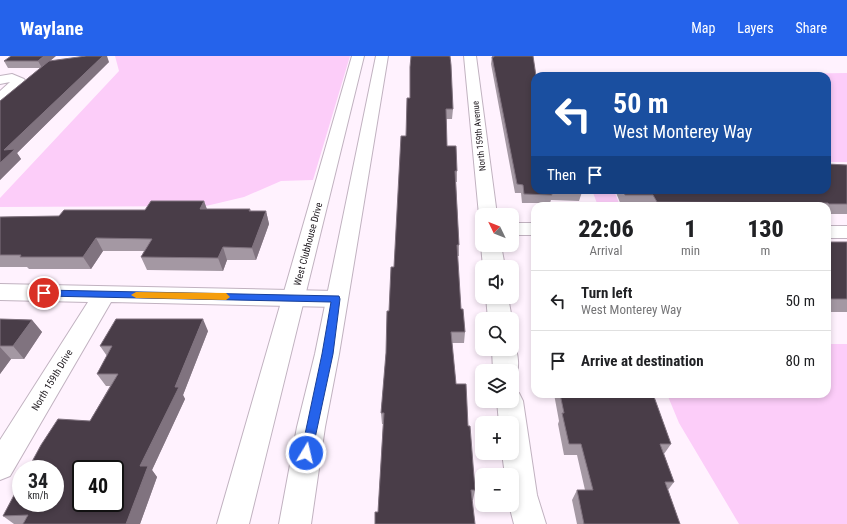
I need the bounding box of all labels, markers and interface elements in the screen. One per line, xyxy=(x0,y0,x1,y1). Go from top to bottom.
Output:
text: Waylane xyxy=(20,17,83,40)
text: Map xyxy=(691,20,715,36)
text: Layers xyxy=(737,20,774,36)
text: Share xyxy=(796,20,827,36)
text: 50 m xyxy=(613,87,669,120)
icon: left xyxy=(547,88,599,140)
street label: North 159th Avenue xyxy=(470,100,488,172)
text: West Monterey Way xyxy=(613,121,752,142)
icon: arrive xyxy=(584,164,606,186)
text: Then xyxy=(547,166,576,184)
street label: West Clubhouse Drive xyxy=(292,201,325,287)
north arrow xyxy=(475,208,519,252)
map controls xyxy=(475,208,519,512)
text: 22:06 xyxy=(578,215,634,243)
text: 1 xyxy=(684,215,697,243)
text: 130 xyxy=(747,215,784,243)
text: Arrival xyxy=(589,243,623,258)
text: min xyxy=(681,243,700,258)
text: m xyxy=(761,243,770,258)
button: sound xyxy=(475,260,519,304)
pin xyxy=(27,276,61,310)
icon: arrive xyxy=(33,282,55,304)
text: Turn left xyxy=(581,284,632,302)
icon: left xyxy=(547,290,569,312)
text: 50 m xyxy=(785,292,815,310)
text: West Monterey Way xyxy=(581,302,682,317)
button: search xyxy=(475,312,519,356)
street label: North 159th Drive xyxy=(29,347,75,413)
icon: arrive xyxy=(547,350,569,372)
text: Arrive at destination xyxy=(581,352,704,370)
text: 80 m xyxy=(785,352,815,370)
button: layers xyxy=(475,364,519,408)
button: + xyxy=(475,416,519,460)
position arrow xyxy=(285,432,327,474)
speed limit sign: 40 xyxy=(72,460,124,512)
button: − xyxy=(475,468,519,512)
text: 34 xyxy=(28,469,48,493)
text: km/h xyxy=(28,490,48,501)

